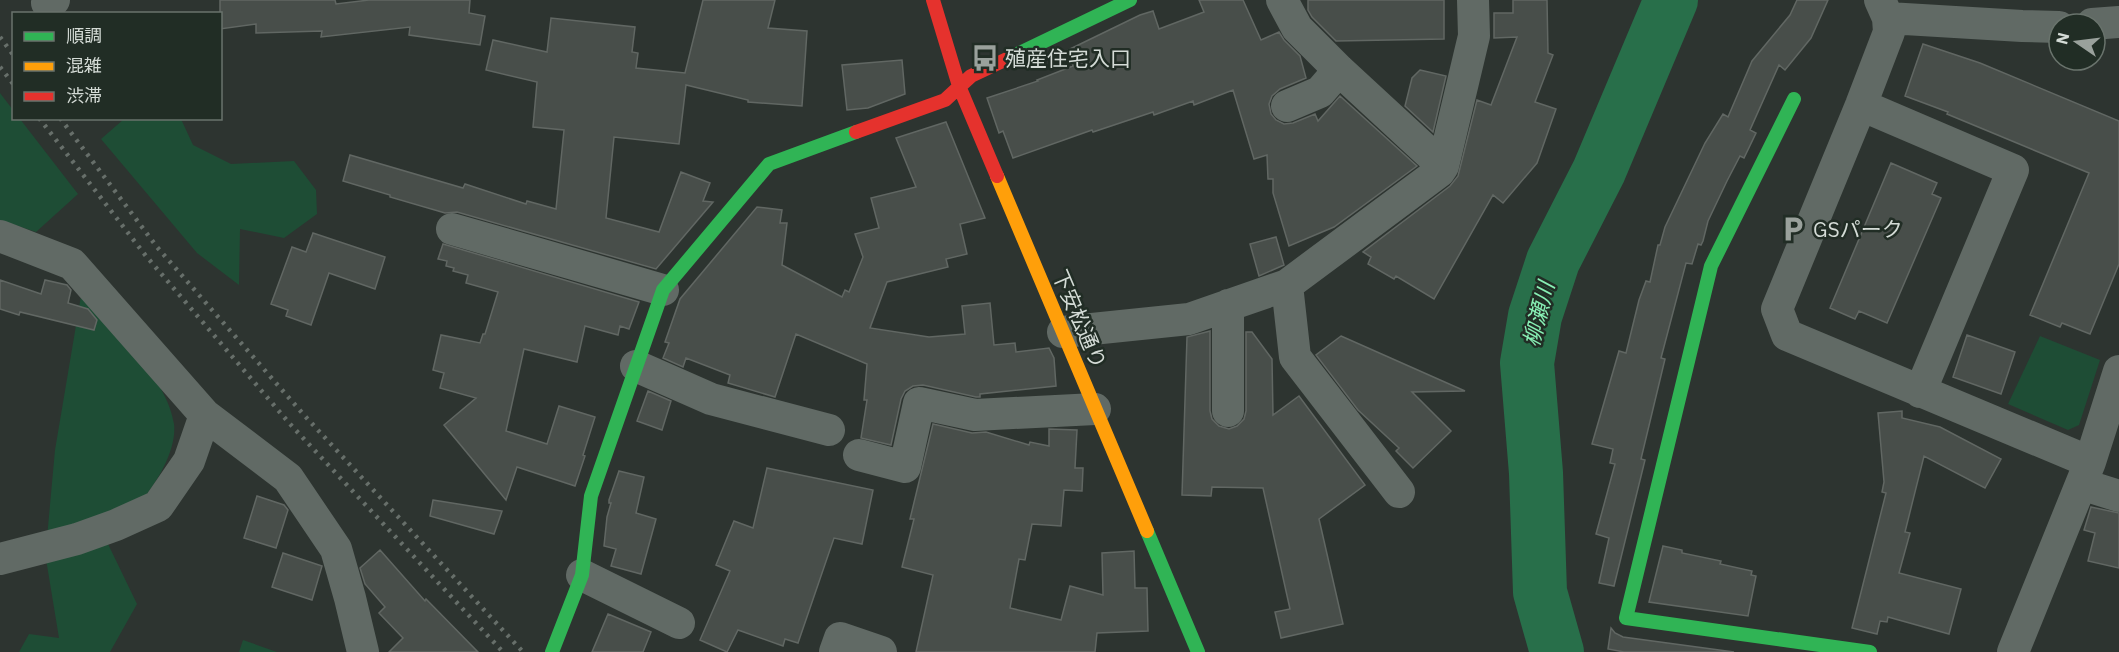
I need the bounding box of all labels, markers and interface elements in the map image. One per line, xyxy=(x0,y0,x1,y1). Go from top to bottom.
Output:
legend xyxy=(12,12,222,120)
north arrow xyxy=(2047,12,2107,72)
text: 順調 xyxy=(66,24,102,47)
text: N xyxy=(2051,30,2074,46)
bus stop icon: 殖産住宅入口 xyxy=(970,43,1000,73)
place label: 殖産住宅入口 xyxy=(1005,44,1131,72)
text: 混雑 xyxy=(66,54,102,77)
text: 渋滞 xyxy=(66,84,102,107)
parking icon: GSパーク xyxy=(1778,214,1808,244)
place label: GSパーク xyxy=(1813,215,1903,243)
street label: 下安松通り xyxy=(1047,265,1113,373)
water label: 柳瀬川 xyxy=(1516,277,1561,350)

